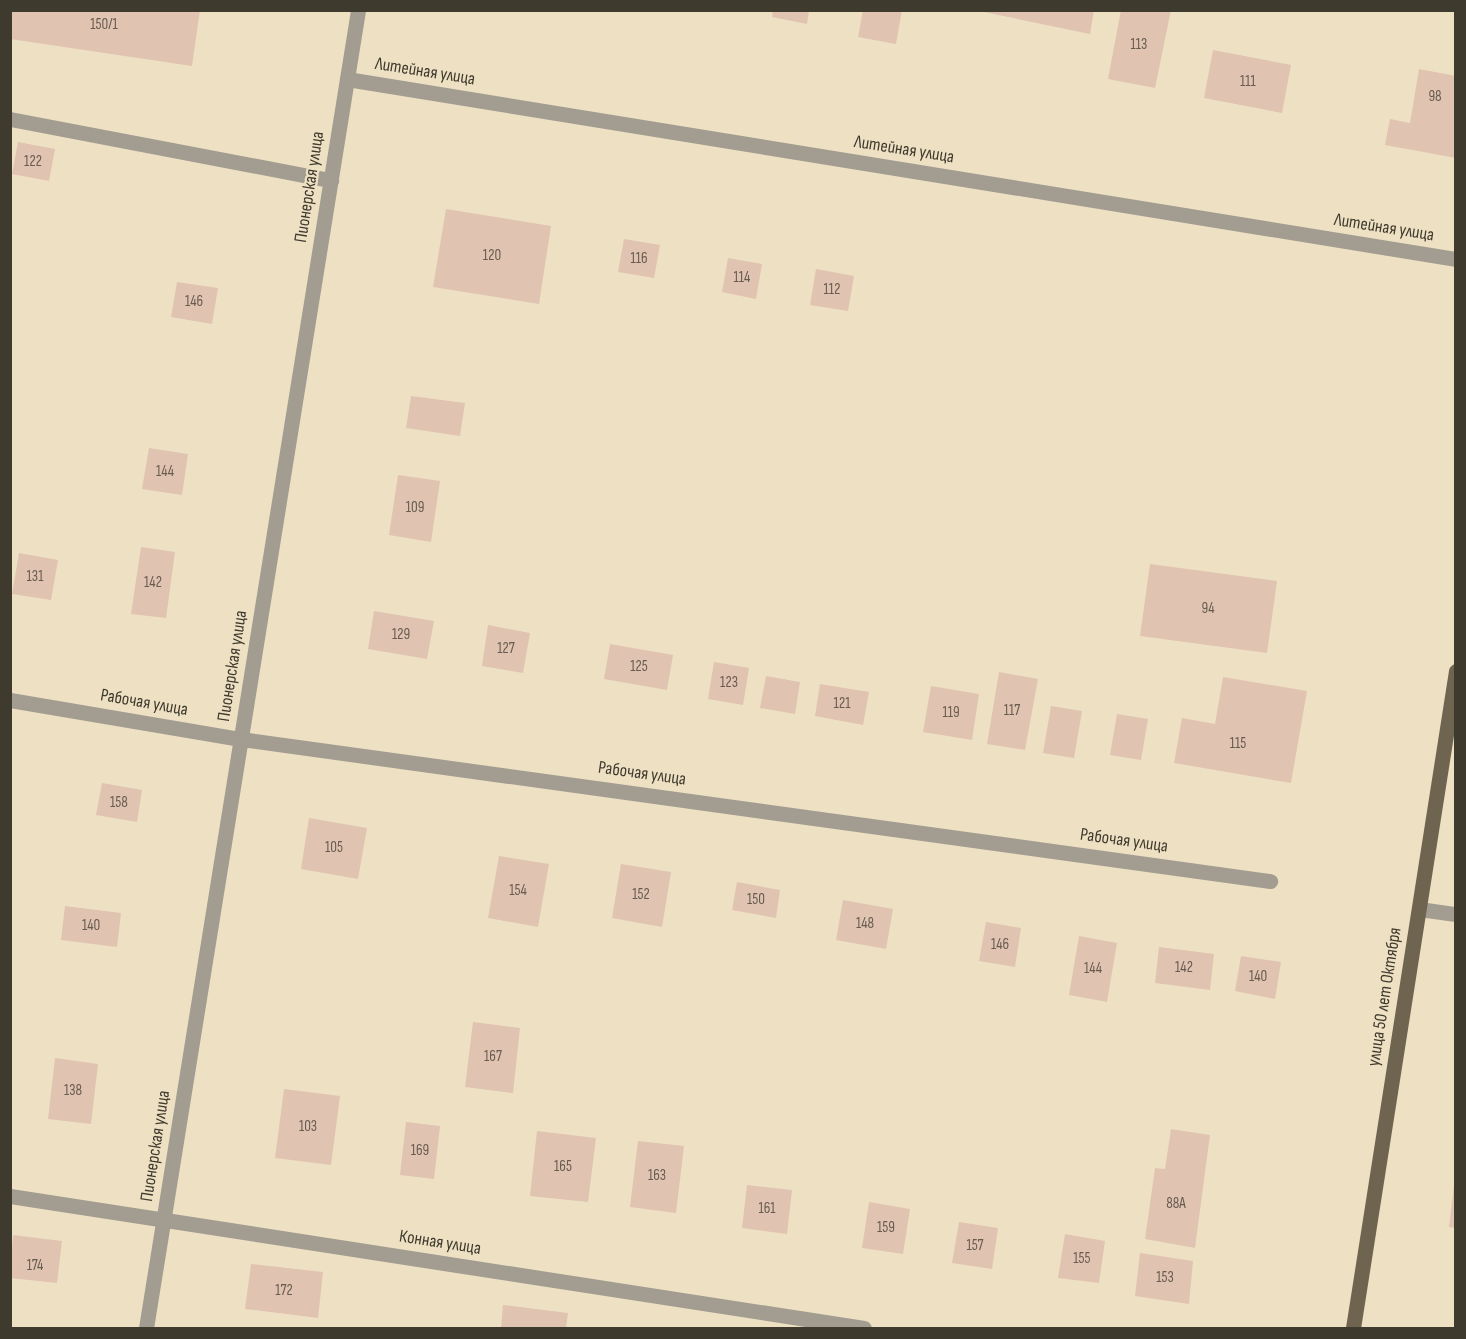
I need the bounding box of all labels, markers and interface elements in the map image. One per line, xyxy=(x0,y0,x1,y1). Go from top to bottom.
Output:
house number: 150/1 xyxy=(90,16,118,34)
house number: 113 xyxy=(1131,36,1147,54)
street label: Литейная улица xyxy=(373,53,477,91)
house number: 111 xyxy=(1240,73,1256,91)
house number: 98 xyxy=(1428,88,1442,106)
street label: Пионерская улица xyxy=(291,130,329,244)
street label: Литейная улица xyxy=(852,131,956,169)
house number: 122 xyxy=(24,153,42,171)
street label: Литейная улица xyxy=(1332,209,1436,247)
house number: 120 xyxy=(483,247,501,265)
house number: 116 xyxy=(630,250,648,268)
house number: 114 xyxy=(734,269,750,287)
house number: 112 xyxy=(824,281,840,299)
house number: 146 xyxy=(185,293,203,311)
house number: 144 xyxy=(156,463,174,481)
house number: 109 xyxy=(406,499,424,517)
house number: 131 xyxy=(27,568,43,586)
house number: 142 xyxy=(144,574,162,592)
house number: 94 xyxy=(1202,600,1214,618)
street label: Пионерская улица xyxy=(214,609,252,723)
house number: 129 xyxy=(392,626,410,644)
house number: 127 xyxy=(497,640,515,658)
house number: 125 xyxy=(630,658,648,676)
house number: 123 xyxy=(720,674,738,692)
street label: Рабочая улица xyxy=(99,685,189,721)
house number: 121 xyxy=(834,695,850,713)
house number: 117 xyxy=(1004,702,1020,720)
house number: 119 xyxy=(942,704,960,722)
house number: 115 xyxy=(1230,735,1246,753)
street label: Рабочая улица xyxy=(597,757,687,791)
house number: 158 xyxy=(110,794,128,812)
street label: Рабочая улица xyxy=(1079,824,1169,858)
house number: 105 xyxy=(325,839,343,857)
house number: 154 xyxy=(509,882,527,900)
house number: 152 xyxy=(632,886,650,904)
house number: 150 xyxy=(747,891,765,909)
house number: 148 xyxy=(856,915,874,933)
house number: 140 xyxy=(82,917,100,935)
street label: улица 50 лет Октября xyxy=(1363,926,1407,1068)
house number: 146 xyxy=(991,936,1009,954)
house number: 142 xyxy=(1175,959,1193,977)
house number: 144 xyxy=(1084,960,1102,978)
house number: 140 xyxy=(1249,968,1267,986)
house number: 167 xyxy=(484,1048,502,1066)
house number: 138 xyxy=(64,1082,82,1100)
street label: Пионерская улица xyxy=(137,1089,175,1203)
house number: 103 xyxy=(299,1118,317,1136)
house number: 169 xyxy=(411,1142,429,1160)
house number: 165 xyxy=(554,1158,572,1176)
house number: 163 xyxy=(648,1167,666,1185)
house number: 88А xyxy=(1166,1195,1186,1213)
house number: 161 xyxy=(758,1200,776,1218)
house number: 159 xyxy=(877,1219,895,1237)
street label: Конная улица xyxy=(398,1226,482,1260)
house number: 157 xyxy=(966,1237,984,1255)
house number: 155 xyxy=(1073,1250,1091,1268)
house number: 174 xyxy=(27,1257,43,1275)
house number: 153 xyxy=(1156,1269,1174,1287)
house number: 172 xyxy=(275,1282,293,1300)

